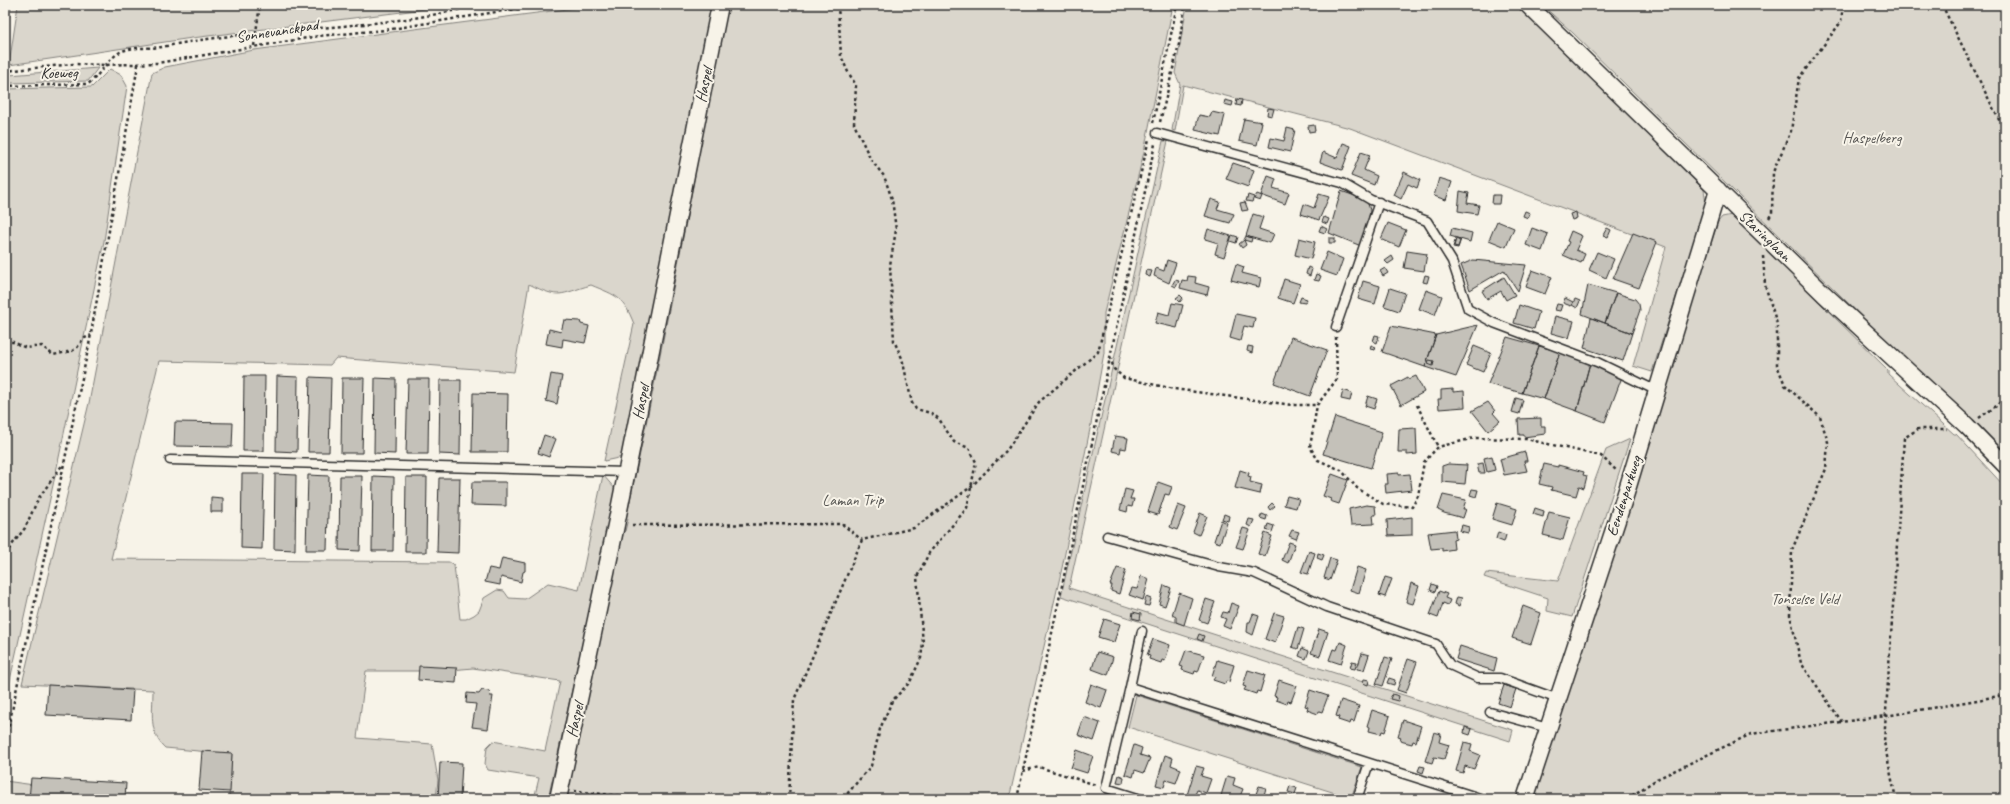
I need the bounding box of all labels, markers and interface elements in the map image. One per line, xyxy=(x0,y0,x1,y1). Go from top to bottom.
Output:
street label: Sonnevanckpad xyxy=(235,14,322,47)
street label: Haspel xyxy=(691,62,718,104)
street label: Koeweg xyxy=(40,63,79,83)
park label: Haspelberg xyxy=(1842,128,1903,148)
street label: Staringlaan xyxy=(1735,206,1796,266)
street label: Haspel xyxy=(628,379,655,421)
street label: Eendenparkweg xyxy=(1602,452,1647,539)
park label: Laman Trip xyxy=(822,490,885,510)
park label: Tonselse Veld xyxy=(1771,589,1842,609)
street label: Haspel xyxy=(562,697,589,739)

